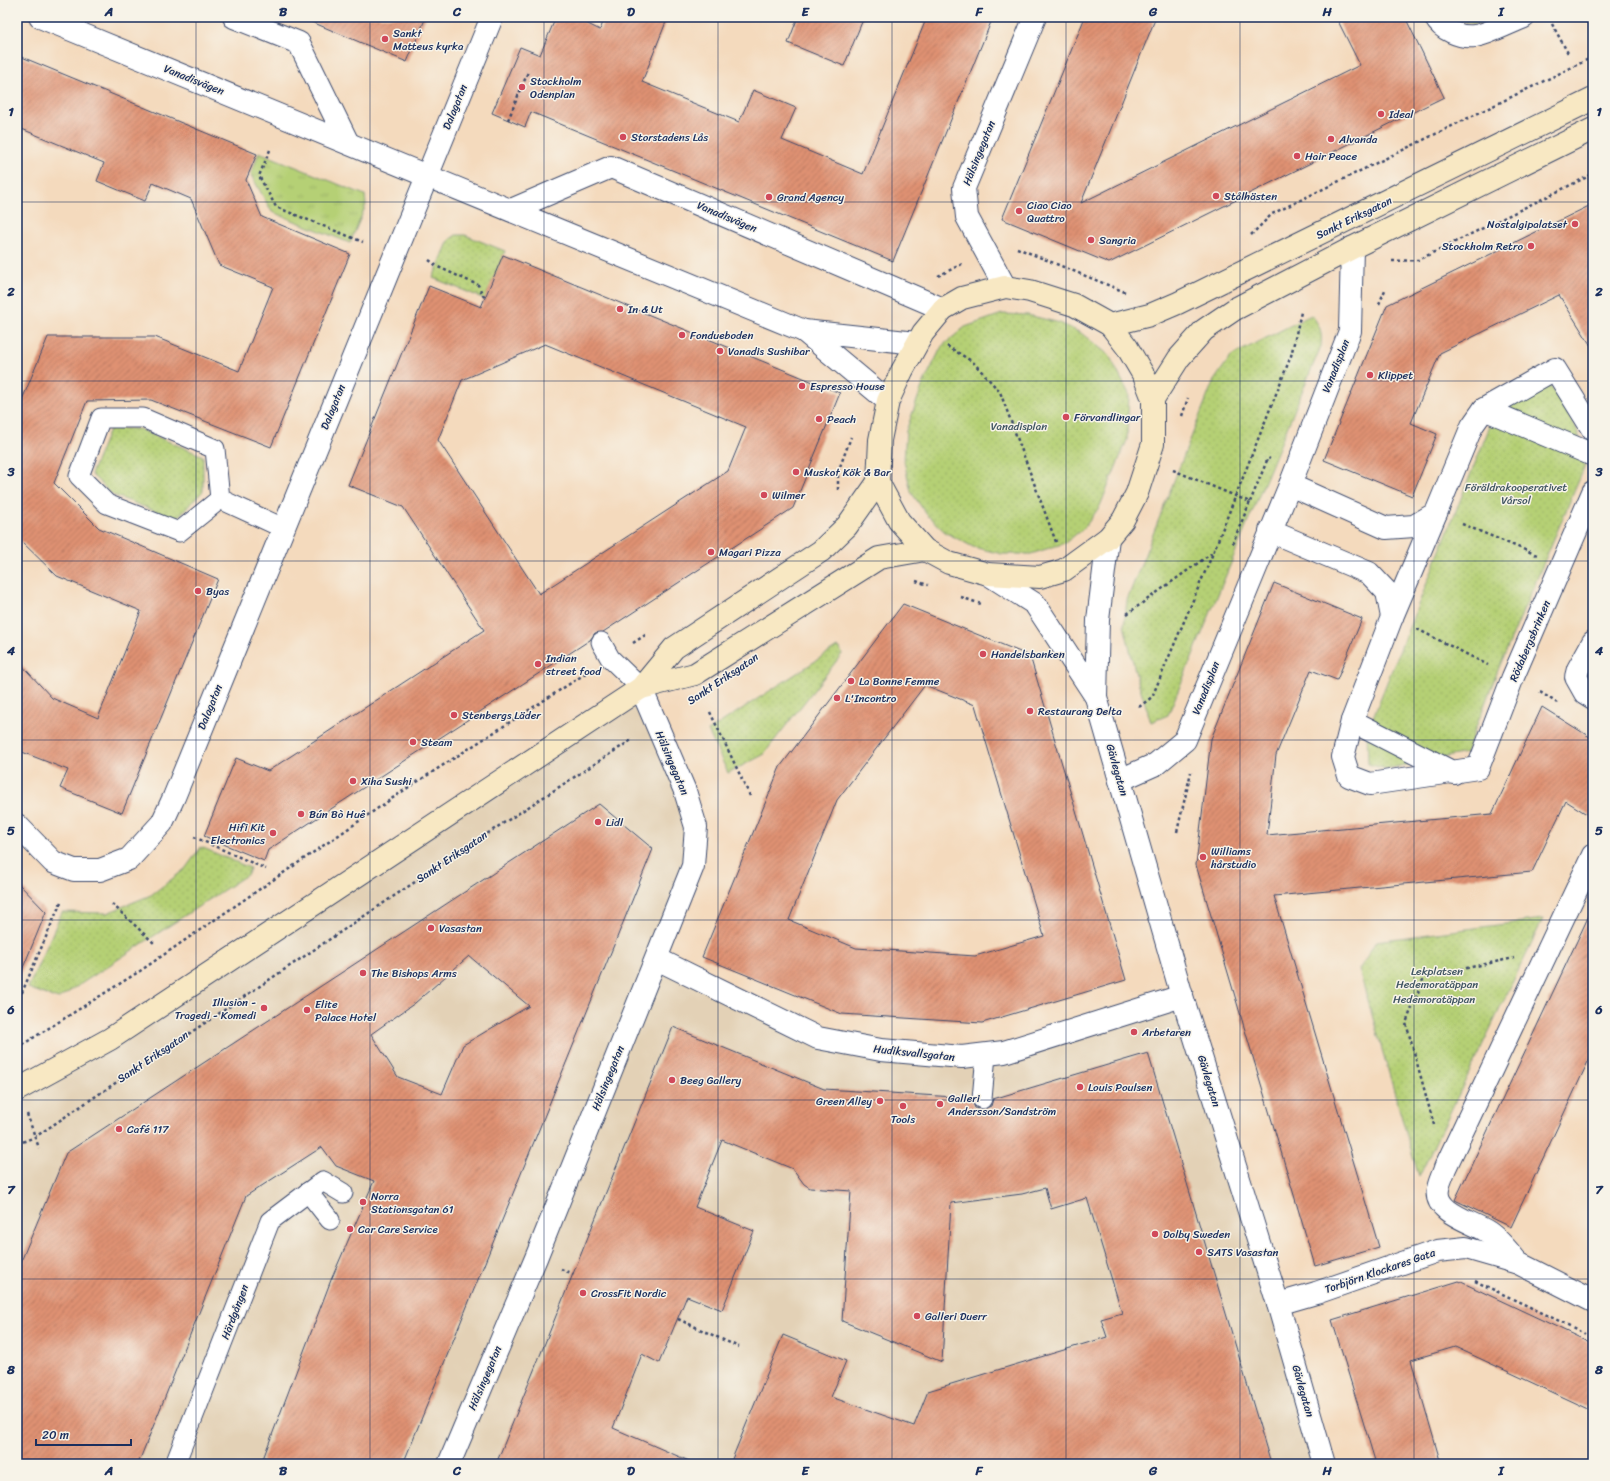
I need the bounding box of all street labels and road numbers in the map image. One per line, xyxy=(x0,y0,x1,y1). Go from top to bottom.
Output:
street label: Vanadisvägen xyxy=(161,59,227,101)
street label: Dalagatan xyxy=(437,81,473,133)
street label: Hälsingegatan xyxy=(957,118,1001,188)
street label: Sankt Eriksgatan xyxy=(1313,191,1395,245)
street label: Vanadisvägen xyxy=(694,196,760,238)
street label: Vanadisplan xyxy=(1317,336,1355,396)
street label: Dalagatan xyxy=(315,381,351,433)
street label: Rödabergsbrinken xyxy=(1504,597,1556,685)
street label: Sankt Eriksgatan xyxy=(683,648,763,710)
street label: Vanadisplan xyxy=(1187,658,1225,718)
street label: Dalagatan xyxy=(192,681,228,733)
street label: Hälsingegatan xyxy=(650,728,694,798)
street label: Gävlegatan xyxy=(1100,742,1134,798)
street label: Sankt Eriksgatan xyxy=(412,826,492,888)
street label: Sankt Eriksgatan xyxy=(113,1026,193,1088)
street label: Hudiksvallsgatan xyxy=(872,1039,956,1067)
street label: Hälsingegatan xyxy=(586,1043,630,1113)
street label: Gävlegatan xyxy=(1192,1053,1226,1109)
street label: Torbjörn Klockares Gata xyxy=(1322,1243,1438,1299)
street label: Härdgången xyxy=(216,1282,254,1342)
street label: Hälsingegatan xyxy=(463,1343,507,1413)
street label: Gävlegatan xyxy=(1286,1363,1320,1419)

